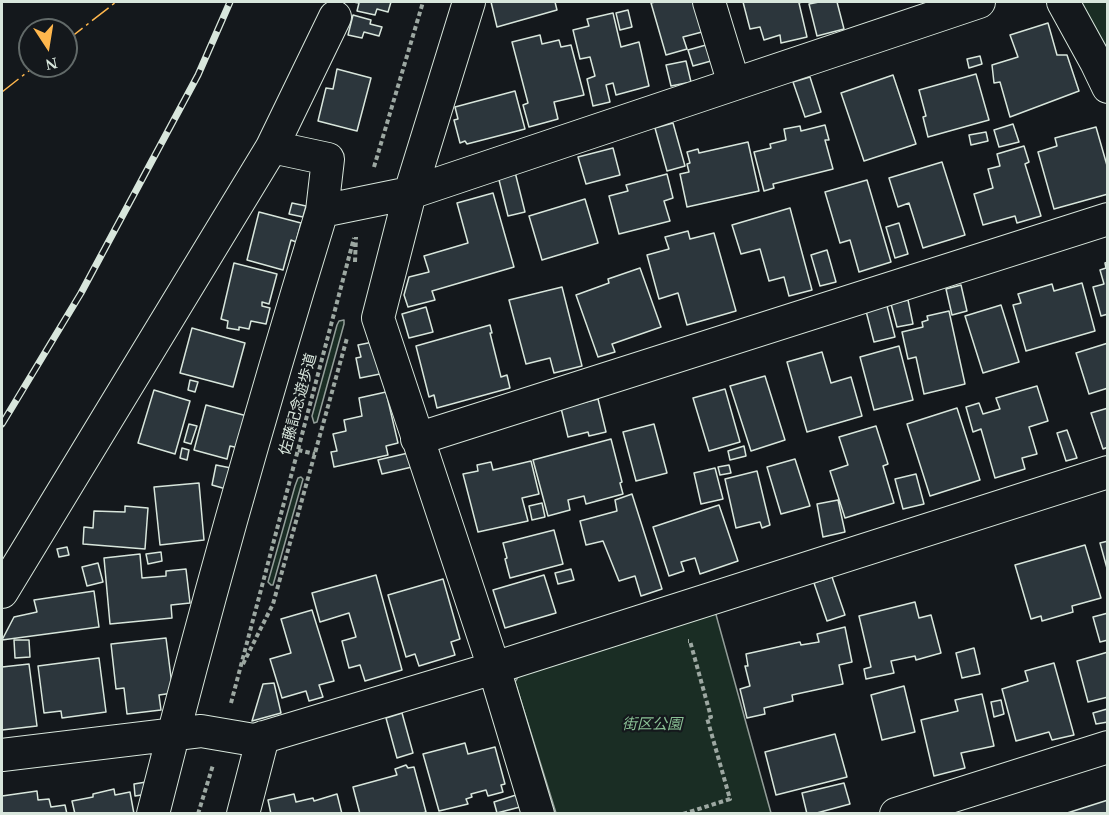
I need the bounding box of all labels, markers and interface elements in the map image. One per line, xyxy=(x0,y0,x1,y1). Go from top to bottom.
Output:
north arrow xyxy=(18,18,78,78)
text: N xyxy=(44,55,59,74)
street label: 佐藤記念遊歩道 xyxy=(275,351,319,457)
park label: 街区公園 xyxy=(622,714,682,732)

